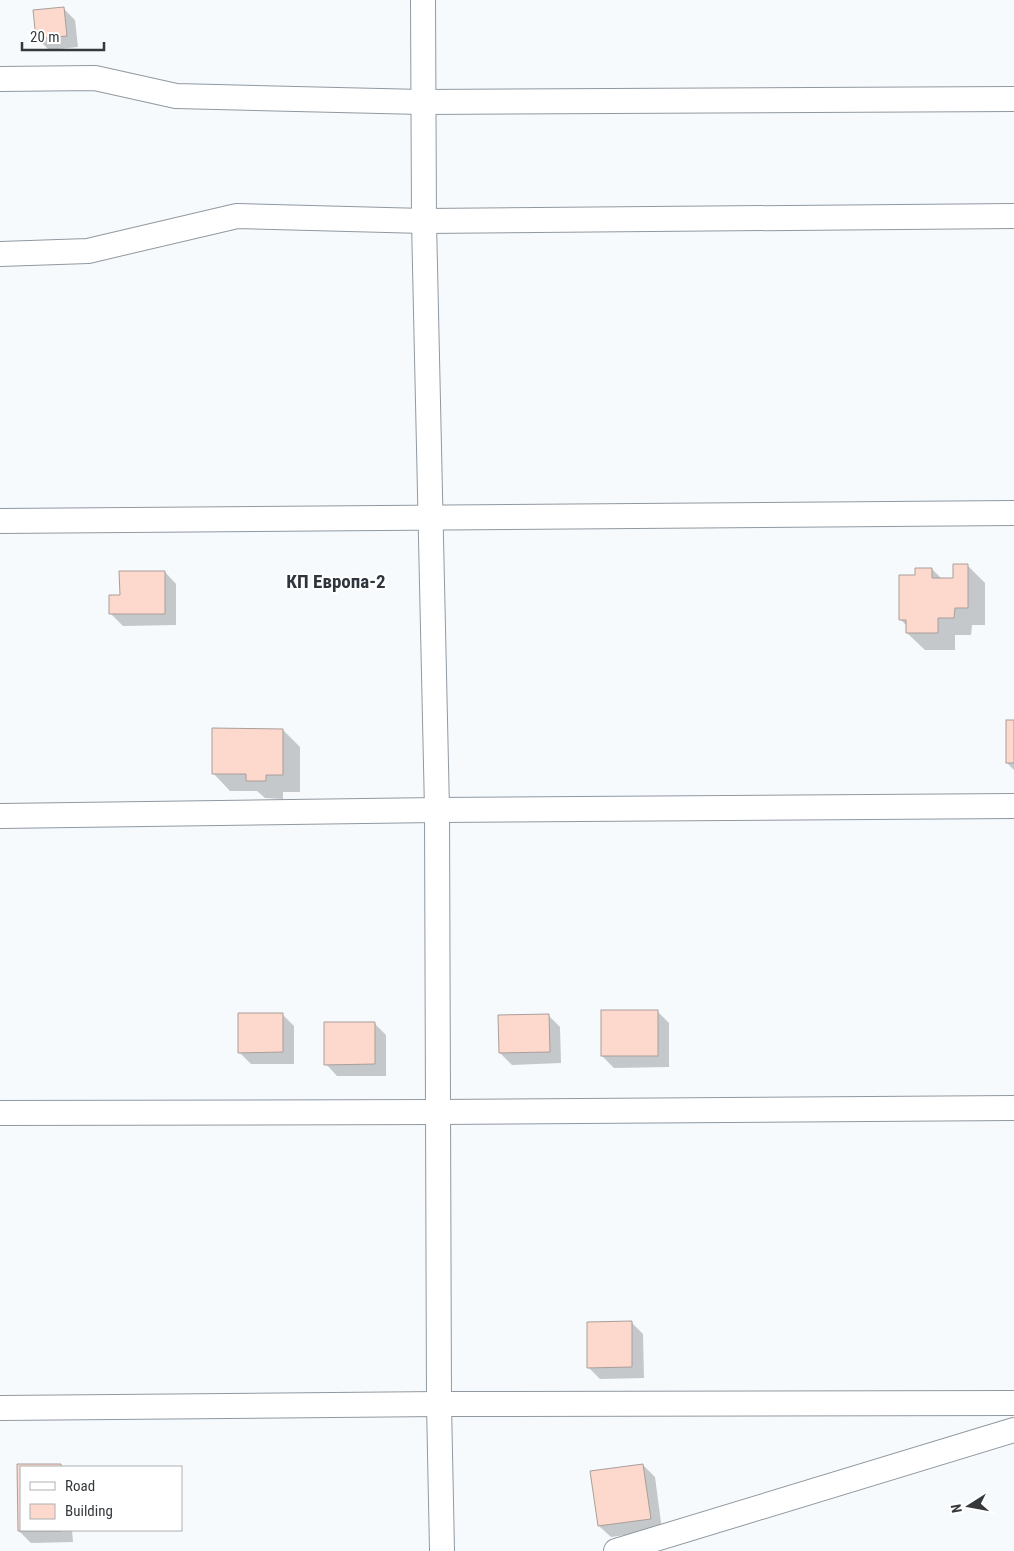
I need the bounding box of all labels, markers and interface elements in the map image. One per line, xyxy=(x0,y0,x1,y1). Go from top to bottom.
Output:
scale bar xyxy=(22,20,105,52)
text: 20 m xyxy=(30,28,60,46)
district label: КП Европа-2 xyxy=(286,570,386,593)
legend xyxy=(20,1466,182,1531)
text: Road xyxy=(65,1477,95,1495)
north arrow xyxy=(944,1481,994,1531)
text: Building xyxy=(65,1502,113,1520)
text: N xyxy=(948,1503,965,1514)

